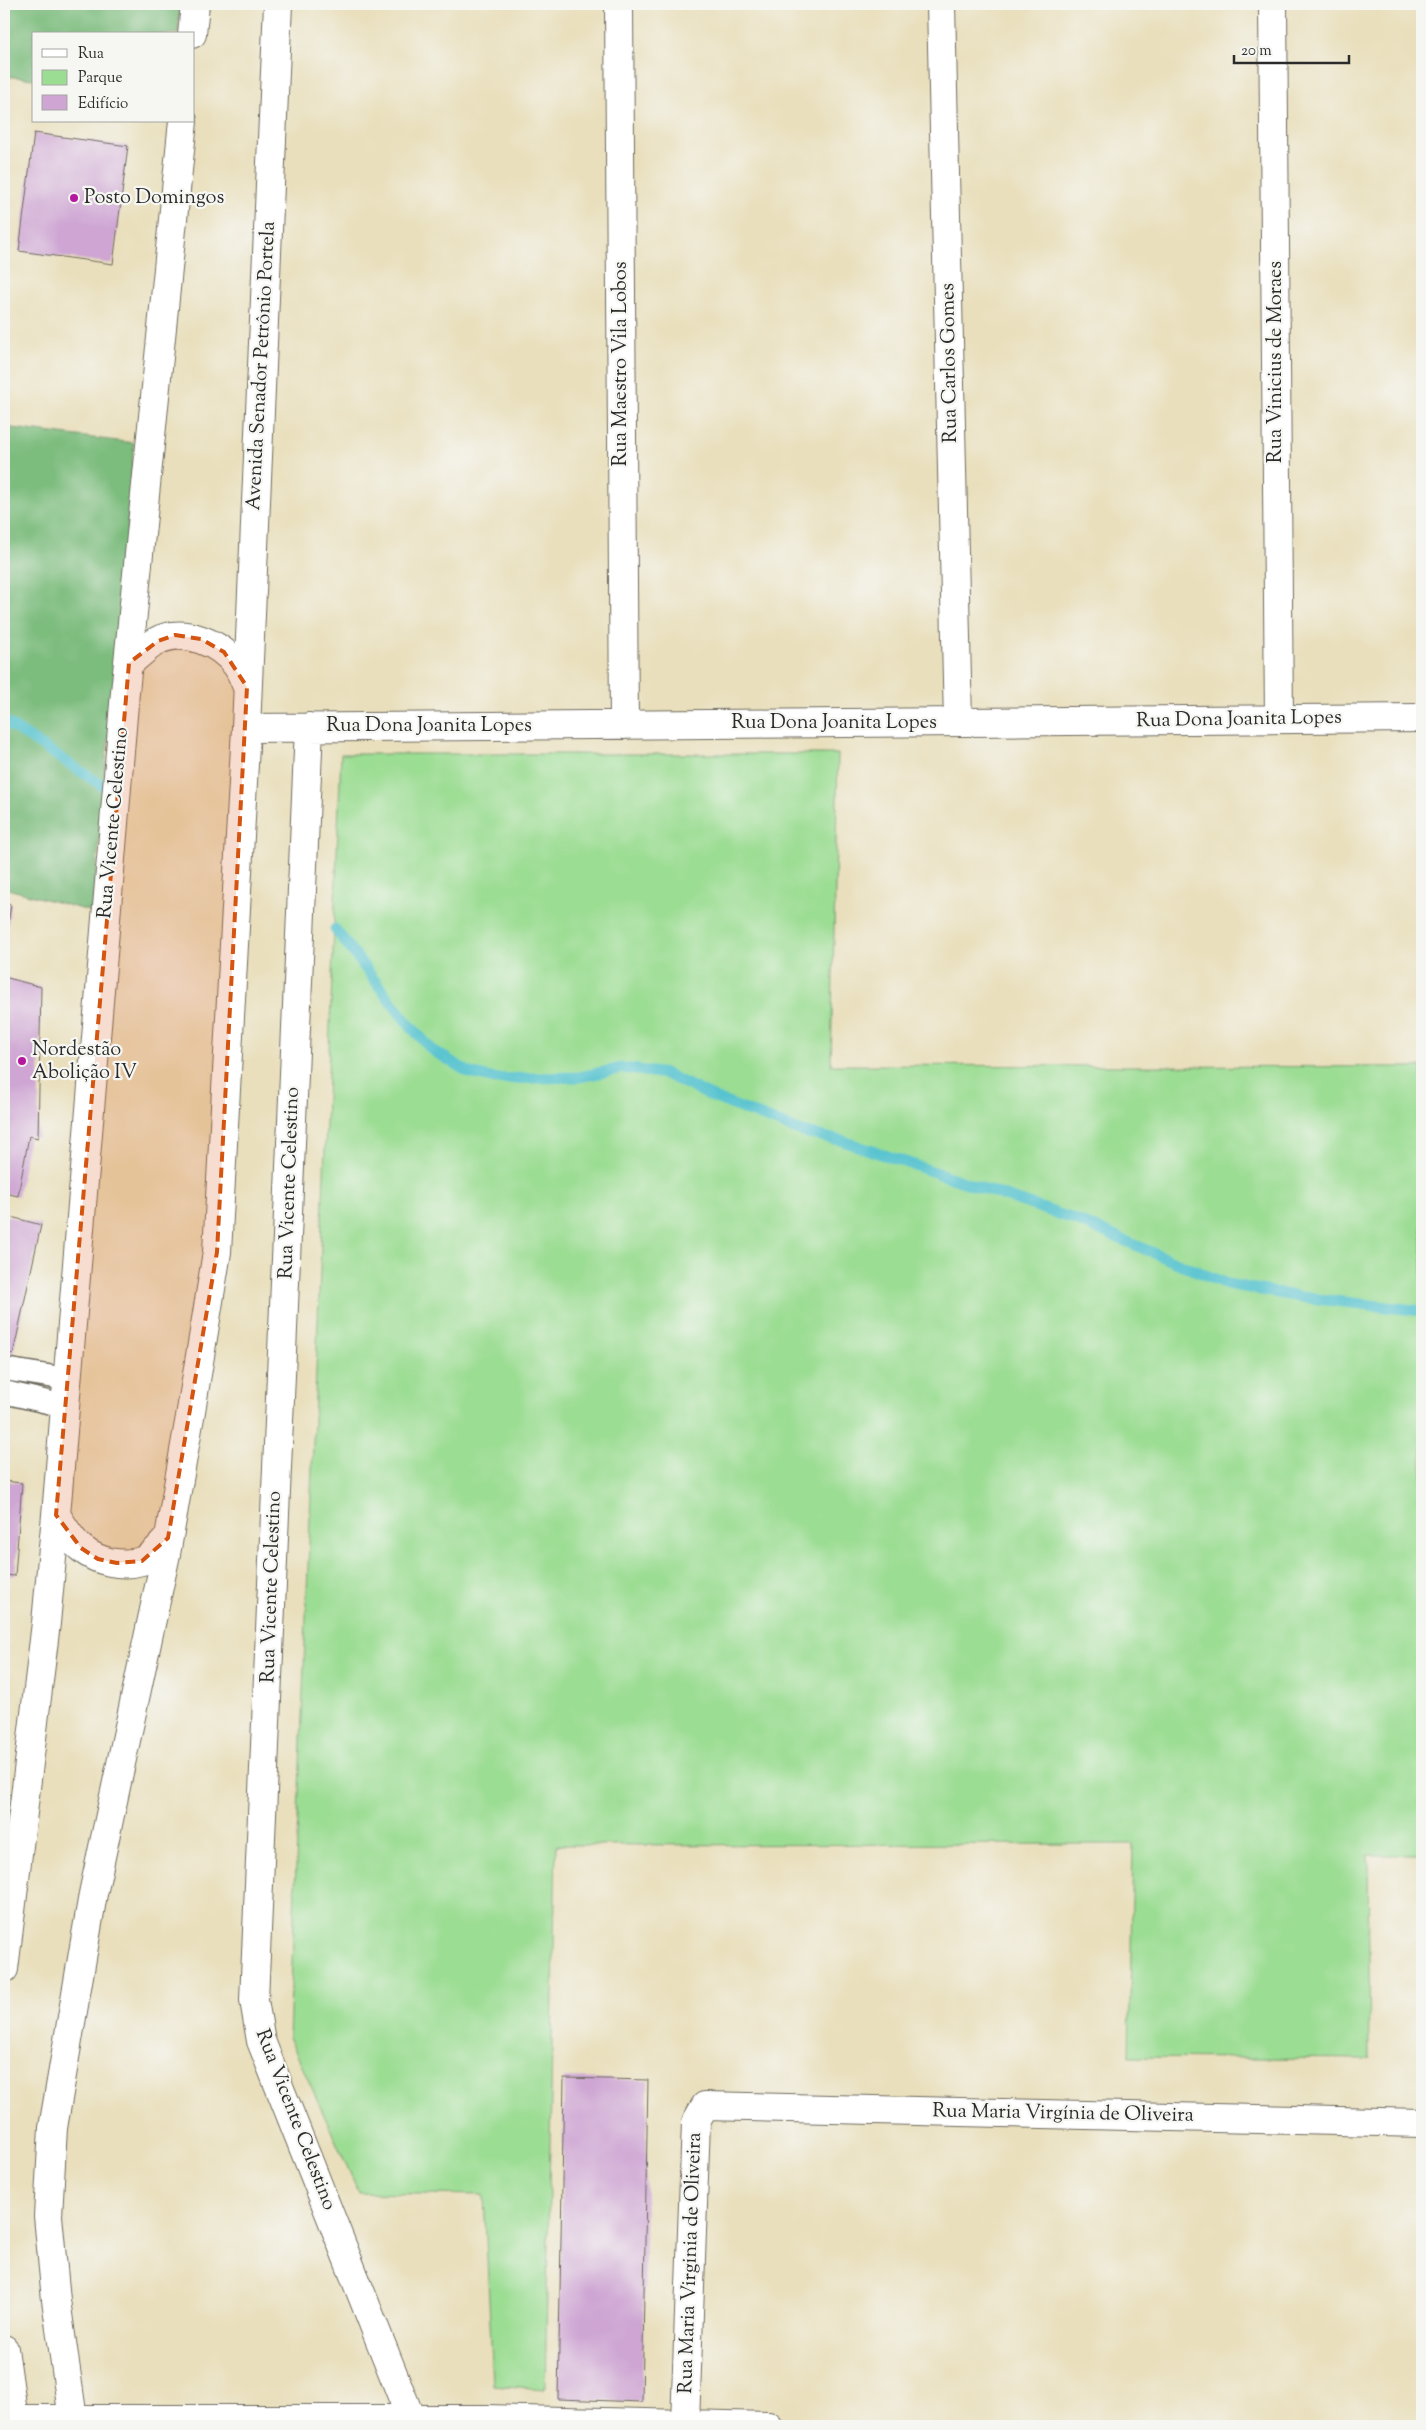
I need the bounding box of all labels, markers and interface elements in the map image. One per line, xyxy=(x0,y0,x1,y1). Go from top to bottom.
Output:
legend xyxy=(32,32,195,122)
scale bar xyxy=(1234,32,1348,64)
text: 20 m xyxy=(1241,41,1272,62)
text: Rua xyxy=(78,44,104,65)
text: Parque xyxy=(78,68,122,89)
text: Edifício xyxy=(78,94,128,115)
place label: Posto Domingos xyxy=(84,184,224,213)
marker: Posto Domingos xyxy=(68,192,80,204)
street label: Avenida Senador Petrônio Portela xyxy=(240,221,284,511)
street label: Rua Maestro Vila Lobos xyxy=(607,261,636,467)
street label: Rua Vinicius de Moraes xyxy=(1262,261,1291,463)
street label: Rua Carlos Gomes xyxy=(934,283,966,443)
street label: Rua Dona Joanita Lopes xyxy=(1136,704,1342,736)
street label: Rua Dona Joanita Lopes xyxy=(731,709,937,738)
street label: Rua Dona Joanita Lopes xyxy=(326,712,532,741)
street label: Rua Vicente Celestino xyxy=(91,726,137,920)
place label: Nordestão Abolição IV xyxy=(32,1036,137,1088)
marker: Nordestão Abolição IV xyxy=(16,1055,28,1067)
street label: Rua Vicente Celestino xyxy=(272,1086,308,1280)
street label: Rua Vicente Celestino xyxy=(254,1490,290,1684)
street label: Rua Vicente Celestino xyxy=(247,2025,343,2215)
street label: Rua Maria Virgínia de Oliveira xyxy=(932,2097,1194,2131)
street label: Rua Maria Virginia de Oliveira xyxy=(672,2132,710,2394)

